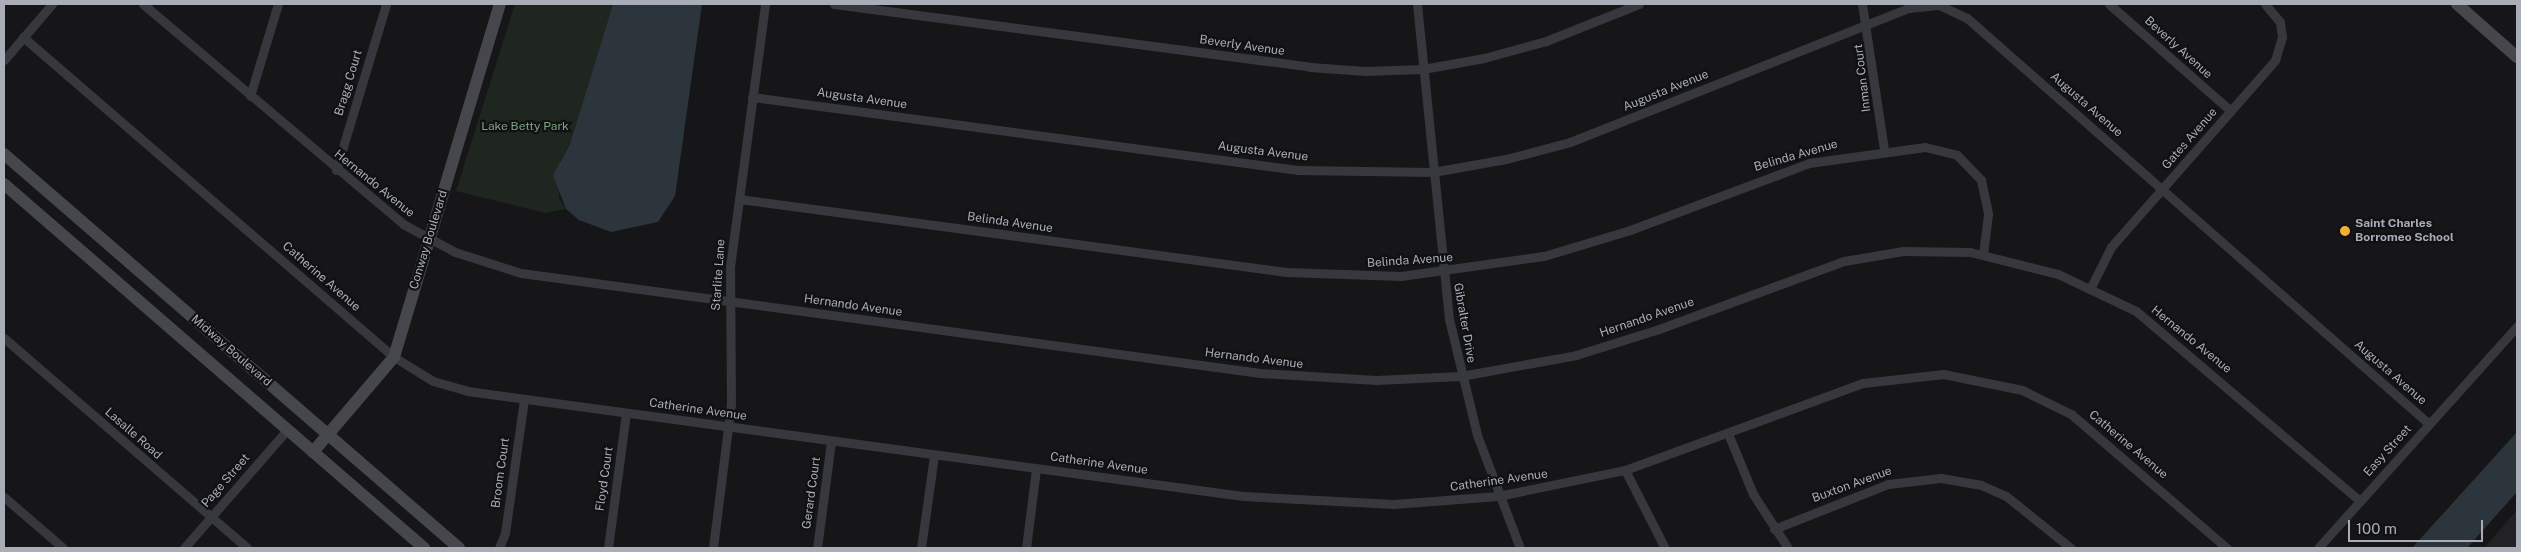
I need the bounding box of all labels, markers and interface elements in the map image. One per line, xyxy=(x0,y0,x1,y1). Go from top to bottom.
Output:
street label: Beverly Avenue xyxy=(2141,14,2215,82)
street label: Beverly Avenue xyxy=(1198,33,1286,59)
street label: Inman Court xyxy=(1852,43,1874,113)
street label: Bragg Court xyxy=(332,48,366,118)
street label: Augusta Avenue xyxy=(1621,67,1711,115)
street label: Augusta Avenue xyxy=(2047,70,2125,140)
street label: Augusta Avenue xyxy=(816,86,908,112)
street label: Gates Avenue xyxy=(2159,105,2221,173)
park label: Lake Betty Park xyxy=(481,120,569,134)
street label: Belinda Avenue xyxy=(1753,137,1839,175)
street label: Augusta Avenue xyxy=(1217,139,1309,165)
street label: Hernando Avenue xyxy=(331,147,417,221)
street label: Conway Boulevard xyxy=(407,189,451,291)
street label: Belinda Avenue xyxy=(966,210,1054,236)
place label: Saint Charles Borromeo School xyxy=(2355,217,2454,245)
marker: Saint Charles Borromeo School xyxy=(2339,225,2351,237)
street label: Catherine Avenue xyxy=(279,239,363,315)
street label: Starlite Lane xyxy=(709,239,729,311)
street label: Belinda Avenue xyxy=(1366,251,1454,271)
street label: Gibralter Drive xyxy=(1450,282,1478,364)
street label: Hernando Avenue xyxy=(803,292,903,320)
street label: Hernando Avenue xyxy=(1598,295,1696,341)
street label: Hernando Avenue xyxy=(2148,303,2234,377)
street label: Midway Boulevard xyxy=(188,312,274,390)
street label: Augusta Avenue xyxy=(2351,338,2429,408)
street label: Hernando Avenue xyxy=(1204,346,1304,372)
street label: Catherine Avenue xyxy=(648,396,748,424)
street label: Lasalle Road xyxy=(101,405,165,463)
street label: Catherine Avenue xyxy=(2086,408,2170,482)
street label: Easy Street xyxy=(2361,422,2415,480)
street label: Broom Court xyxy=(489,437,513,509)
street label: Floyd Court xyxy=(593,446,617,512)
street label: Catherine Avenue xyxy=(1049,450,1149,478)
street label: Page Street xyxy=(199,451,253,511)
street label: Gerard Court xyxy=(800,456,824,530)
street label: Buxton Avenue xyxy=(1810,464,1894,506)
street label: Catherine Avenue xyxy=(1449,467,1549,495)
scale bar xyxy=(2351,510,2486,542)
text: 100 m xyxy=(2356,520,2397,537)

